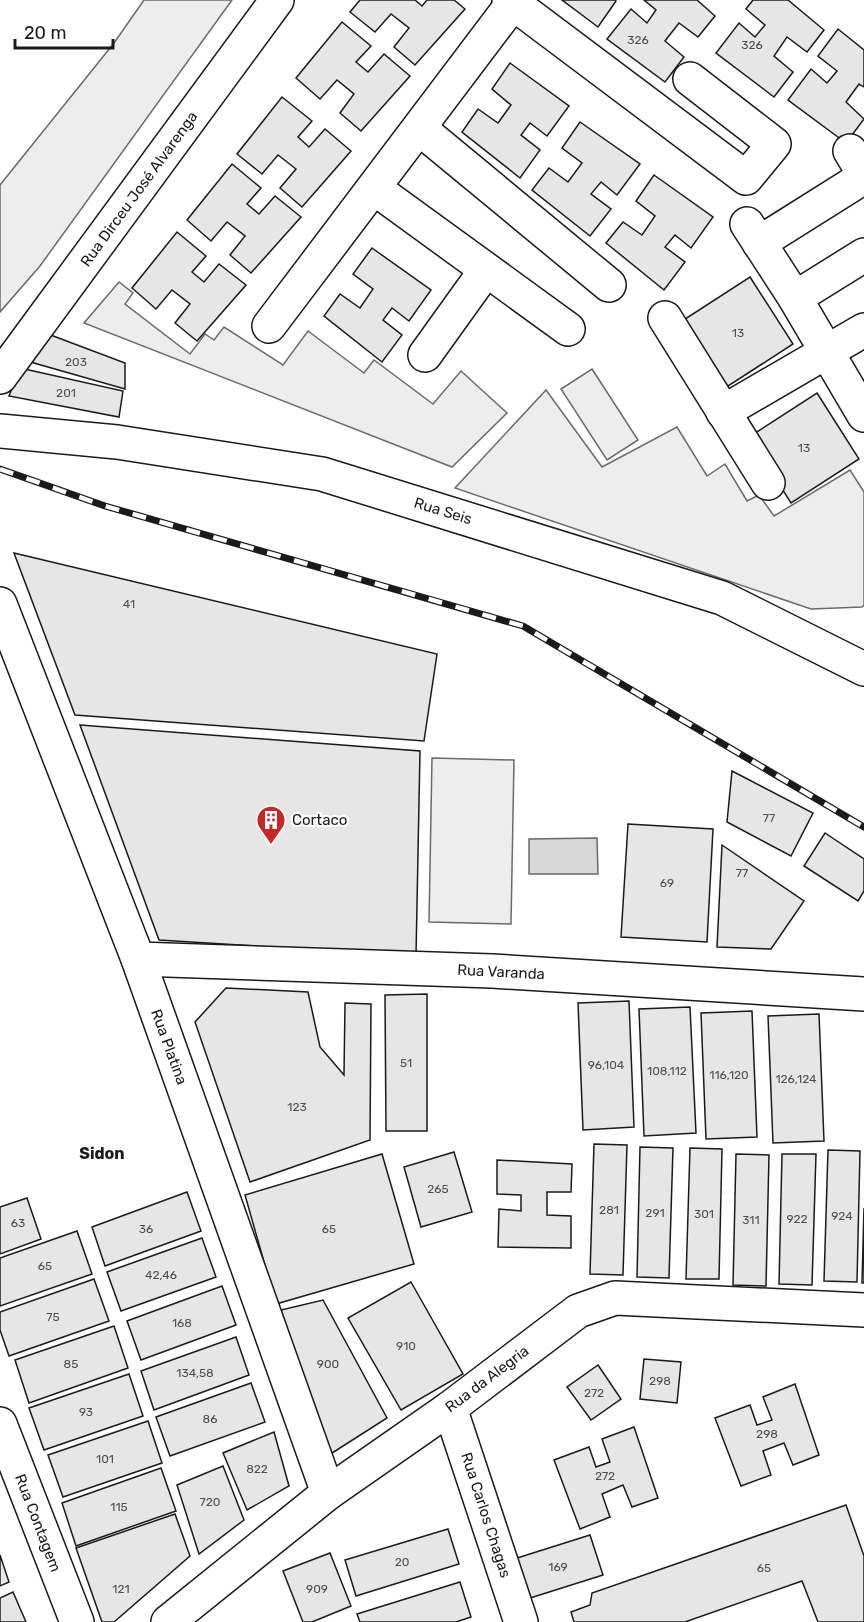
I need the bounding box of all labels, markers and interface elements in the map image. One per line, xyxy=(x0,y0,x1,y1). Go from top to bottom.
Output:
scale bar xyxy=(15,12,112,50)
text: 20 m xyxy=(24,22,66,44)
house number: 326 xyxy=(627,33,649,47)
house number: 326 xyxy=(741,38,763,52)
street label: Rua Dirceu José Alvarenga xyxy=(77,108,201,270)
house number: 13 xyxy=(732,326,744,340)
house number: 203 xyxy=(65,355,87,369)
house number: 201 xyxy=(56,386,76,400)
house number: 13 xyxy=(798,441,810,455)
street label: Rua Seis xyxy=(412,494,475,528)
house number: 41 xyxy=(123,597,135,611)
building icon: Cortaco xyxy=(255,804,287,846)
place label: Cortaco xyxy=(292,811,347,829)
house number: 77 xyxy=(763,811,775,825)
house number: 77 xyxy=(736,866,748,880)
house number: 69 xyxy=(660,876,674,890)
street label: Rua Varanda xyxy=(457,961,545,983)
street label: Rua Platina xyxy=(147,1007,191,1087)
house number: 51 xyxy=(400,1056,412,1070)
house number: 96,104 xyxy=(588,1058,625,1072)
house number: 108,112 xyxy=(647,1064,687,1078)
house number: 116,120 xyxy=(709,1068,749,1082)
house number: 126,124 xyxy=(775,1072,817,1086)
house number: 123 xyxy=(287,1100,307,1114)
district label: Sidon xyxy=(79,1144,125,1163)
house number: 265 xyxy=(427,1182,449,1196)
house number: 281 xyxy=(599,1203,619,1217)
house number: 291 xyxy=(645,1206,665,1220)
house number: 301 xyxy=(694,1207,714,1221)
house number: 924 xyxy=(831,1209,853,1223)
house number: 922 xyxy=(786,1212,808,1226)
house number: 311 xyxy=(742,1213,760,1227)
house number: 63 xyxy=(11,1216,25,1230)
house number: 36 xyxy=(139,1222,153,1236)
house number: 65 xyxy=(322,1222,336,1236)
house number: 65 xyxy=(38,1259,52,1273)
house number: 42,46 xyxy=(145,1268,177,1282)
house number: 75 xyxy=(46,1310,60,1324)
house number: 168 xyxy=(172,1316,192,1330)
house number: 910 xyxy=(396,1339,416,1353)
street label: Rua da Alegria xyxy=(442,1342,532,1416)
house number: 85 xyxy=(64,1357,78,1371)
house number: 900 xyxy=(317,1357,339,1371)
house number: 134,58 xyxy=(176,1366,214,1380)
house number: 298 xyxy=(649,1374,671,1388)
house number: 272 xyxy=(584,1386,604,1400)
house number: 93 xyxy=(79,1405,93,1419)
house number: 86 xyxy=(203,1412,217,1426)
house number: 298 xyxy=(756,1427,778,1441)
street label: Rua Carlos Chagas xyxy=(457,1450,515,1580)
house number: 101 xyxy=(96,1452,114,1466)
house number: 822 xyxy=(246,1462,268,1476)
house number: 272 xyxy=(595,1469,615,1483)
street label: Rua Contagem xyxy=(11,1472,65,1574)
house number: 720 xyxy=(200,1495,220,1509)
house number: 115 xyxy=(110,1500,128,1514)
house number: 20 xyxy=(395,1555,409,1569)
house number: 169 xyxy=(548,1560,568,1574)
house number: 65 xyxy=(757,1561,771,1575)
house number: 121 xyxy=(112,1582,130,1596)
house number: 909 xyxy=(306,1582,328,1596)

